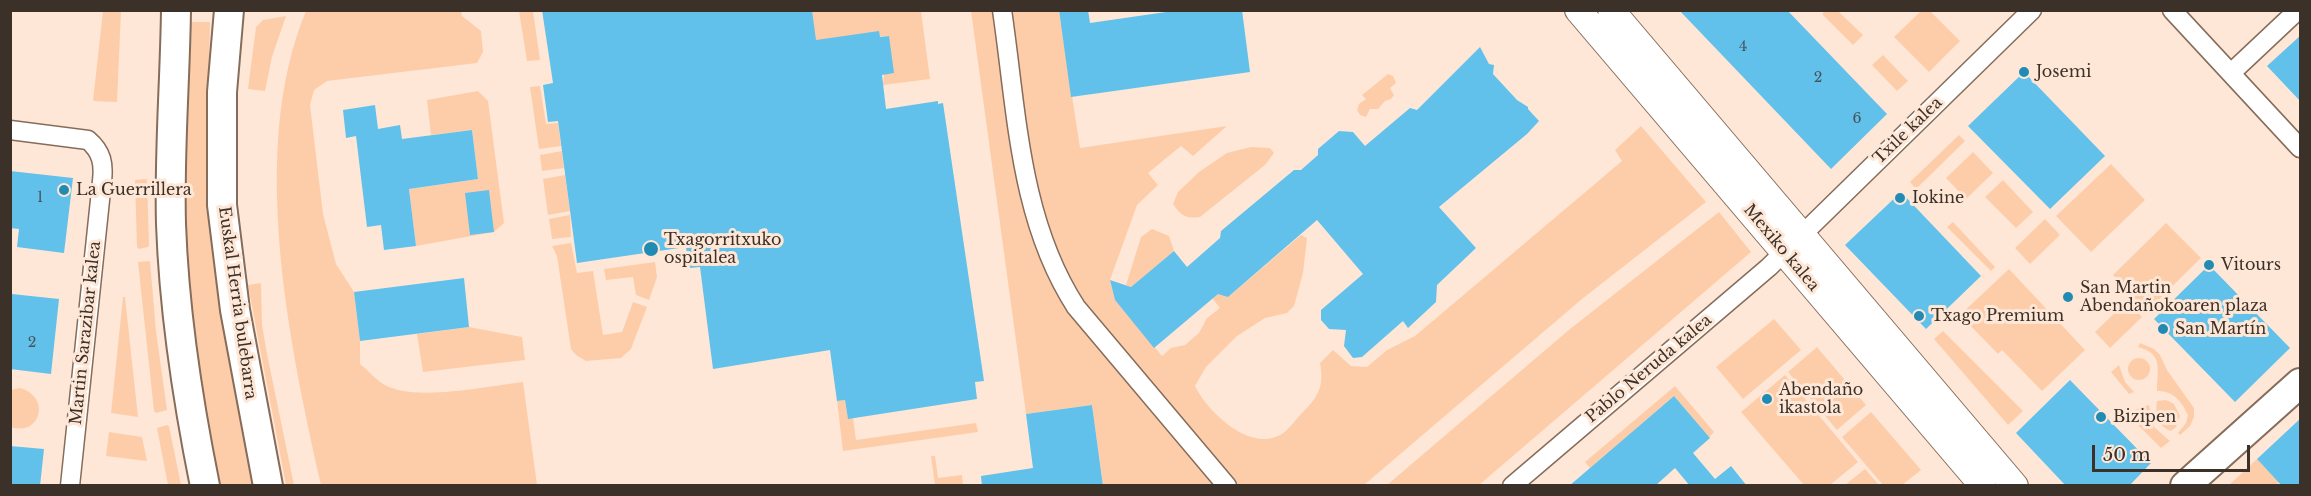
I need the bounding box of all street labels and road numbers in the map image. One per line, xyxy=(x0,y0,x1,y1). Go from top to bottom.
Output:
street label: Txile kalea xyxy=(1870,94,1946,168)
street label: Mexiko kalea xyxy=(1739,201,1823,295)
street label: Euskal Herria bulebarra xyxy=(214,205,260,401)
street label: Martin Sarazibar kalea xyxy=(67,240,105,426)
street label: Pablo Neruda kalea xyxy=(1582,311,1716,427)

